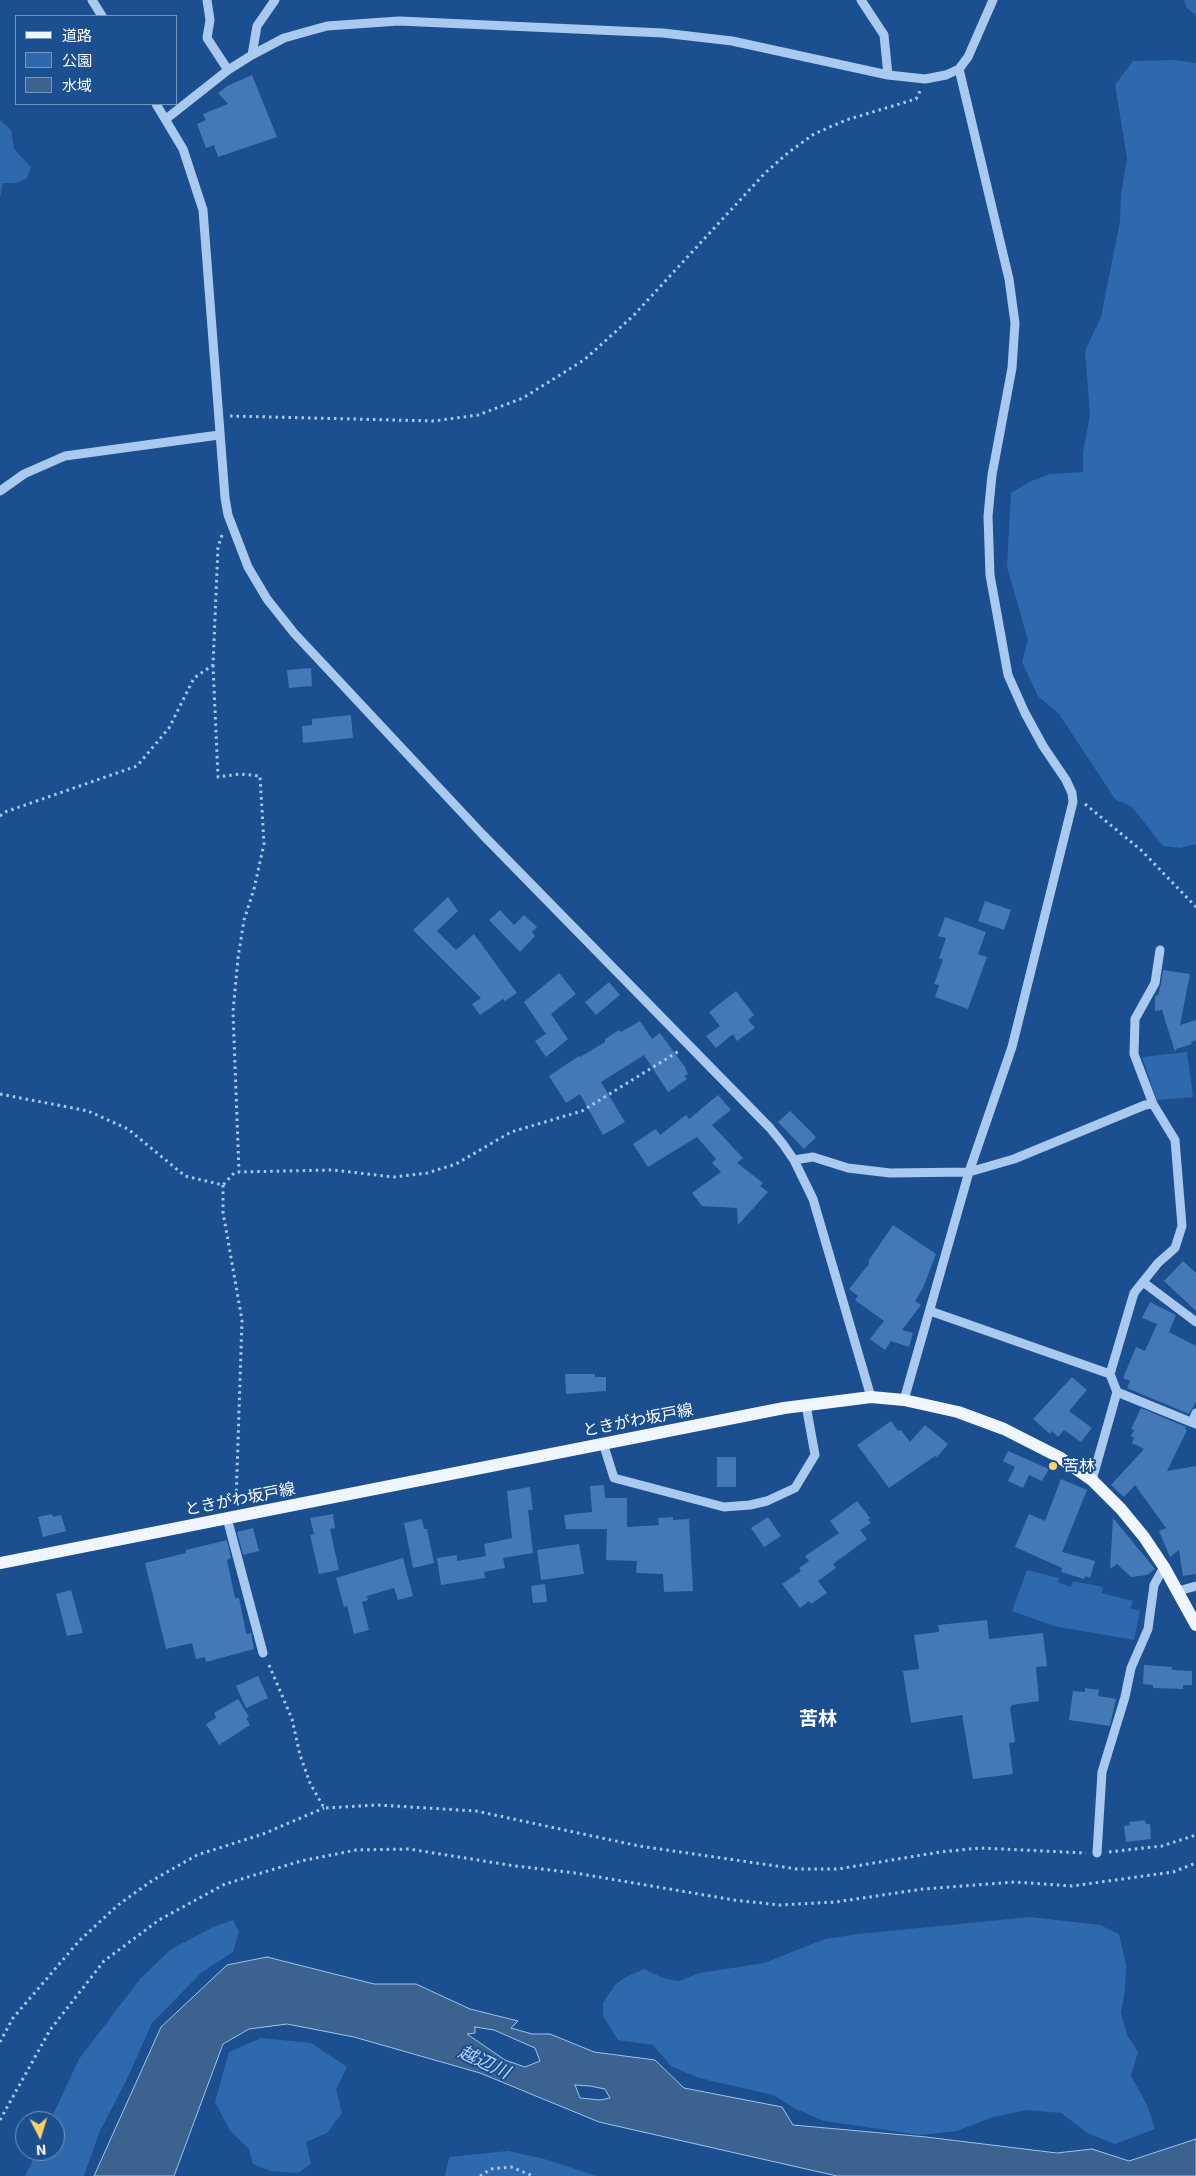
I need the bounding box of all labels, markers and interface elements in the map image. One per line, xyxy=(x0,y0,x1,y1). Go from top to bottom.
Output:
legend xyxy=(15,15,178,105)
text: 道路 xyxy=(62,26,92,44)
text: 公園 xyxy=(62,51,92,69)
text: 水域 xyxy=(62,76,92,94)
street label: ときがわ坂戸線 xyxy=(581,1400,695,1440)
place label: 苦林 xyxy=(1063,1456,1095,1476)
marker: 苦林 xyxy=(1047,1460,1059,1472)
street label: ときがわ坂戸線 xyxy=(183,1479,297,1519)
district label: 苦林 xyxy=(799,1708,837,1730)
water label: 越辺川 xyxy=(455,2041,513,2083)
north arrow xyxy=(15,2111,65,2161)
text: N xyxy=(35,2142,47,2159)

